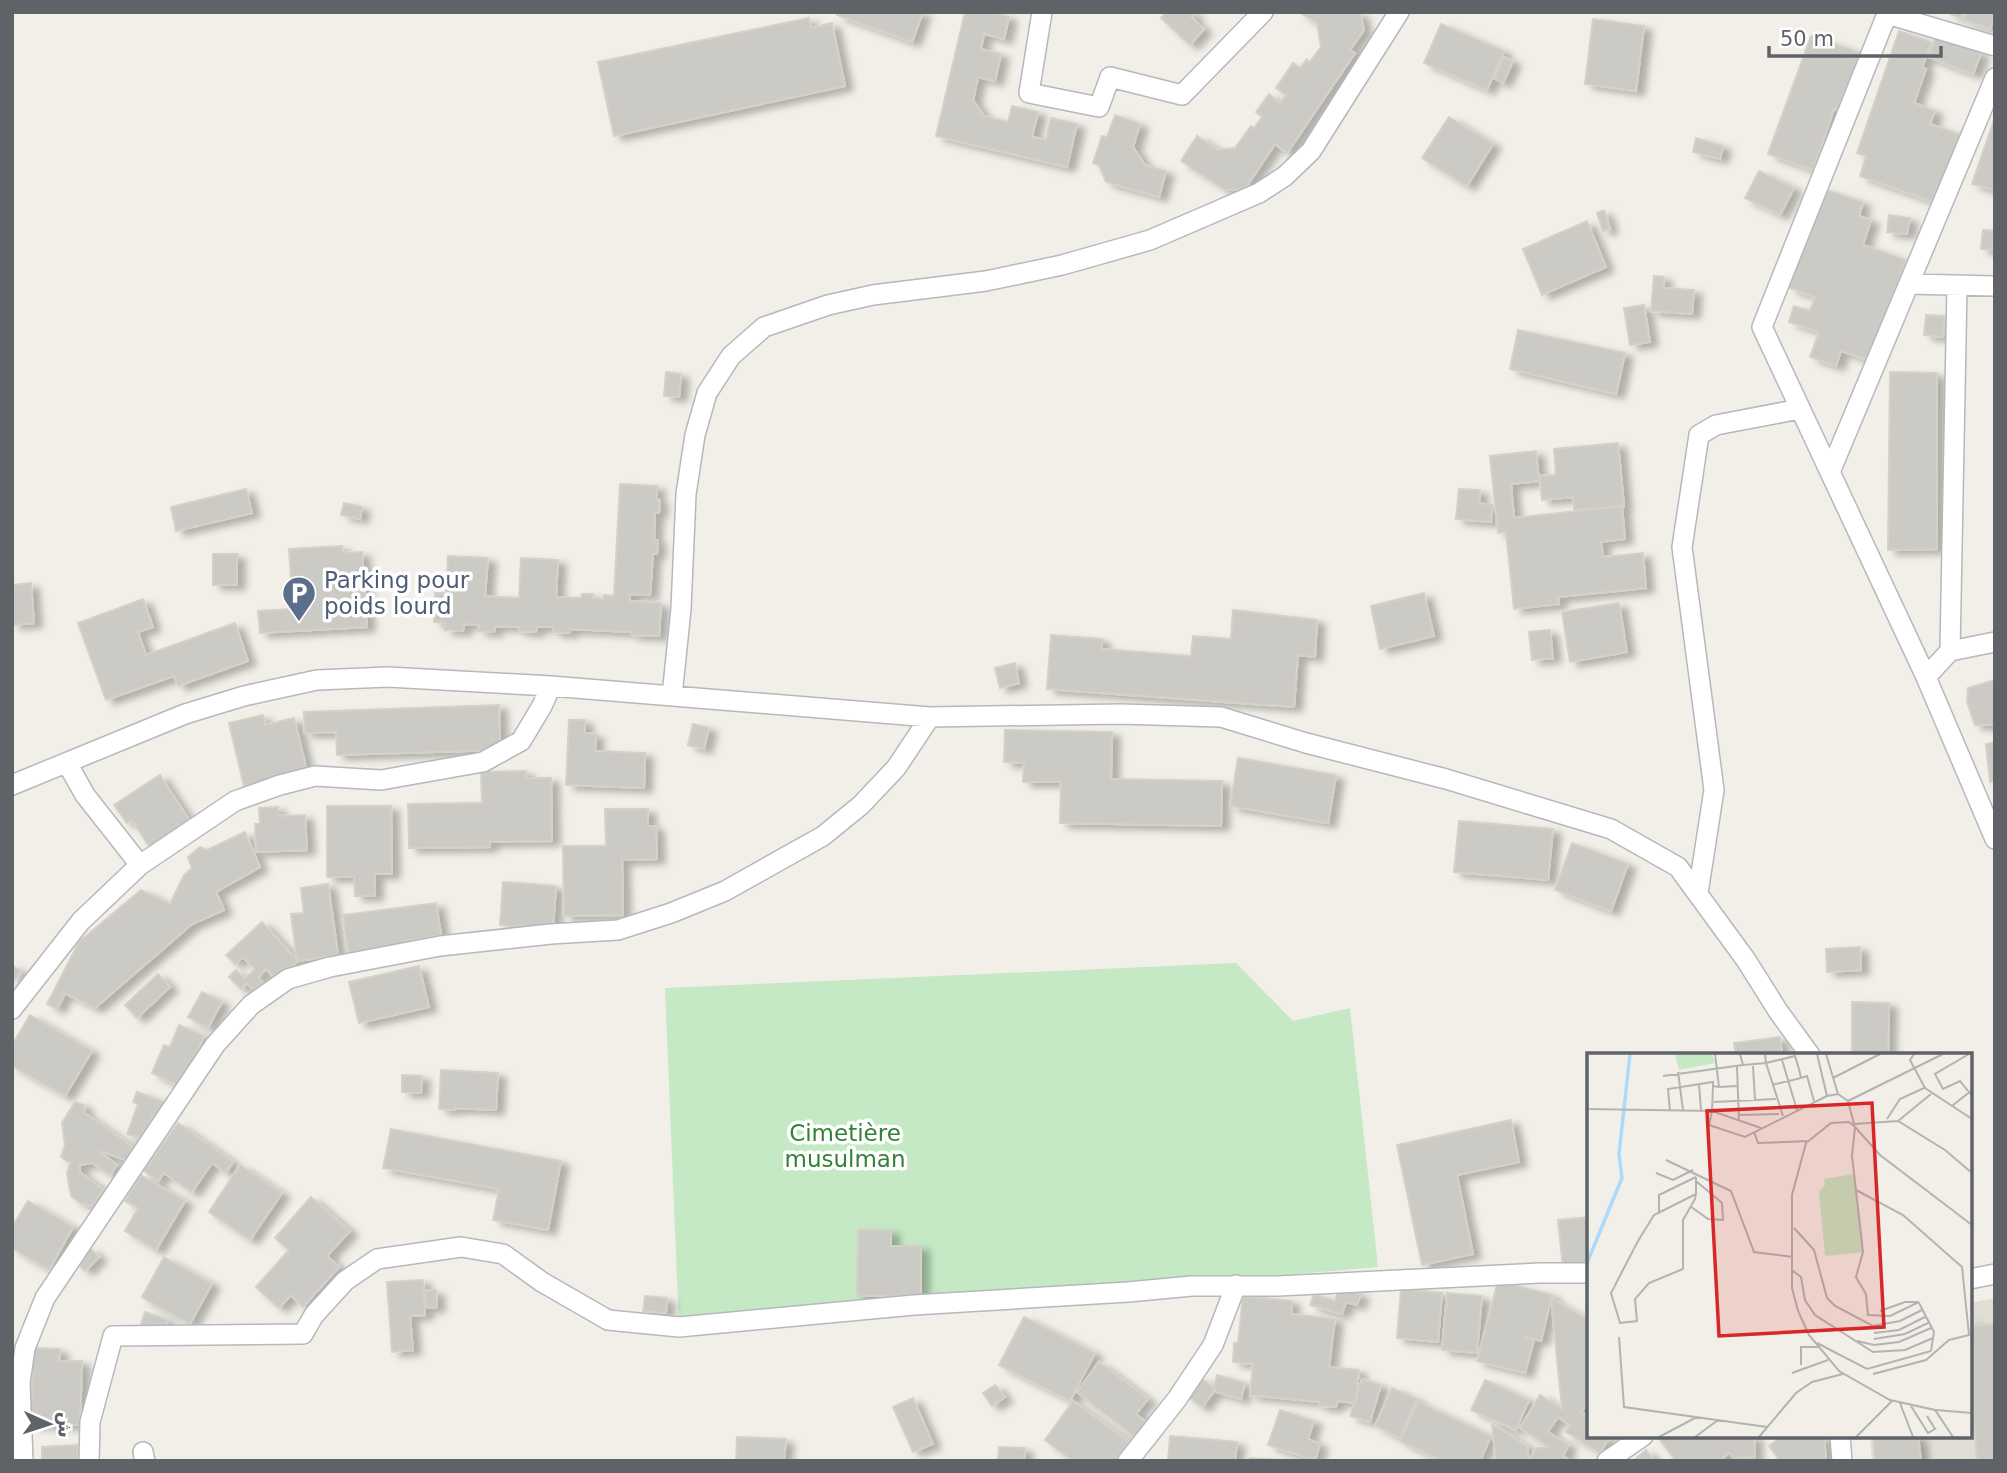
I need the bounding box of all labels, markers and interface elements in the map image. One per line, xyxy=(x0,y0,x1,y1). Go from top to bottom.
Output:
scale bar xyxy=(1769,14,1940,58)
text: 50 m xyxy=(1780,27,1834,51)
place label: Parking pour poids lourd xyxy=(324,567,470,619)
parking icon: Parking pour poids lourd xyxy=(280,574,318,623)
inset map xyxy=(1587,1053,1972,1438)
park label: Cimetière musulman xyxy=(784,1120,906,1172)
north arrow xyxy=(14,1389,84,1459)
text: ش xyxy=(53,1411,78,1439)

